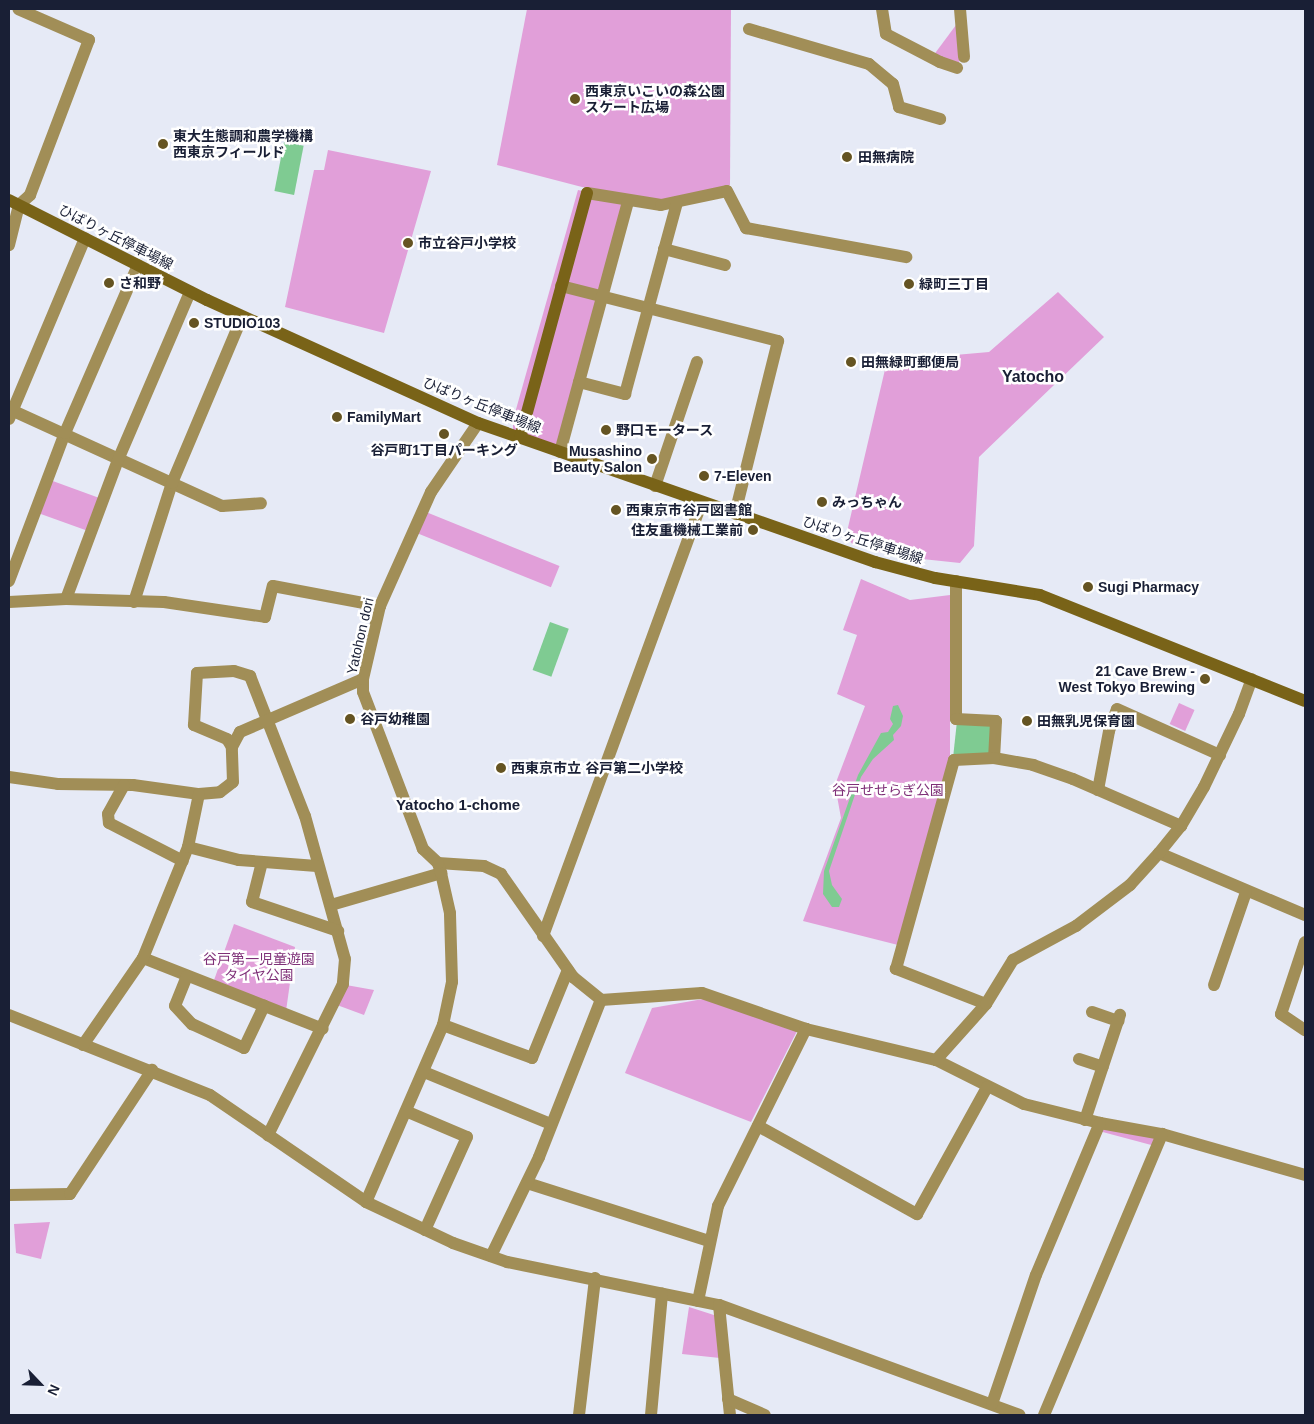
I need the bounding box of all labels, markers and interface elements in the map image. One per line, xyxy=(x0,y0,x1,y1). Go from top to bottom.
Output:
place label: 西東京いこいの森公園 スケート広場 xyxy=(585,83,725,115)
marker: 西東京いこいの森公園 スケート広場 xyxy=(569,93,581,105)
place label: 東大生態調和農学機構 西東京フィールド xyxy=(173,128,313,160)
marker: 東大生態調和農学機構 西東京フィールド xyxy=(157,138,169,150)
place label: 田無病院 xyxy=(858,149,914,165)
marker: 田無病院 xyxy=(840,150,854,164)
street label: ひばりヶ丘停車場線 xyxy=(56,201,176,273)
place label: 市立谷戸小学校 xyxy=(418,235,516,251)
marker: 市立谷戸小学校 xyxy=(402,237,414,249)
place label: さ和野 xyxy=(119,275,161,291)
place label: 緑町三丁目 xyxy=(919,276,989,292)
marker: さ和野 xyxy=(103,277,115,289)
marker: 緑町三丁目 xyxy=(903,278,915,290)
place label: STUDIO103 xyxy=(204,315,280,331)
marker: STUDIO103 xyxy=(188,317,200,329)
place label: 田無緑町郵便局 xyxy=(861,354,959,370)
marker: 田無緑町郵便局 xyxy=(845,356,857,368)
district label: Yatocho xyxy=(1002,367,1064,387)
street label: ひばりヶ丘停車場線 xyxy=(420,374,544,436)
place label: FamilyMart xyxy=(347,409,421,425)
marker: FamilyMart xyxy=(331,411,343,423)
place label: 野口モータース xyxy=(616,422,714,438)
marker: 野口モータース xyxy=(600,424,612,436)
marker: 谷戸町1丁目パーキング xyxy=(438,428,450,440)
place label: 谷戸町1丁目パーキング xyxy=(370,442,518,458)
place label: Musashino Beauty Salon xyxy=(553,443,642,476)
marker: Musashino Beauty Salon xyxy=(646,453,658,465)
place label: 7-Eleven xyxy=(714,468,772,484)
marker: 7-Eleven xyxy=(698,470,710,482)
place label: みっちゃん xyxy=(832,494,902,510)
marker: みっちゃん xyxy=(816,496,828,508)
place label: 西東京市谷戸図書館 xyxy=(626,502,752,518)
marker: 西東京市谷戸図書館 xyxy=(610,504,622,516)
street label: ひばりヶ丘停車場線 xyxy=(800,513,926,567)
place label: 住友重機械工業前 xyxy=(631,522,743,538)
marker: 住友重機械工業前 xyxy=(747,524,759,536)
place label: Sugi Pharmacy xyxy=(1098,579,1199,595)
marker: Sugi Pharmacy xyxy=(1082,581,1094,593)
street label: Yatohon dori xyxy=(343,596,377,676)
place label: 21 Cave Brew - West Tokyo Brewing xyxy=(1059,663,1195,696)
marker: 21 Cave Brew - West Tokyo Brewing xyxy=(1199,673,1211,685)
place label: 谷戸幼稚園 xyxy=(360,711,430,727)
marker: 谷戸幼稚園 xyxy=(344,713,356,725)
place label: 田無乳児保育園 xyxy=(1037,713,1135,729)
marker: 田無乳児保育園 xyxy=(1021,715,1033,727)
place label: 西東京市立 谷戸第二小学校 xyxy=(511,760,683,776)
marker: 西東京市立 谷戸第二小学校 xyxy=(495,762,507,774)
park label: 谷戸せせらぎ公園 xyxy=(832,782,944,798)
district label: Yatocho 1-chome xyxy=(396,796,520,814)
park label: 谷戸第一児童遊園 タイヤ公園 xyxy=(203,951,315,984)
north arrow xyxy=(15,1359,65,1409)
text: N xyxy=(44,1382,63,1398)

